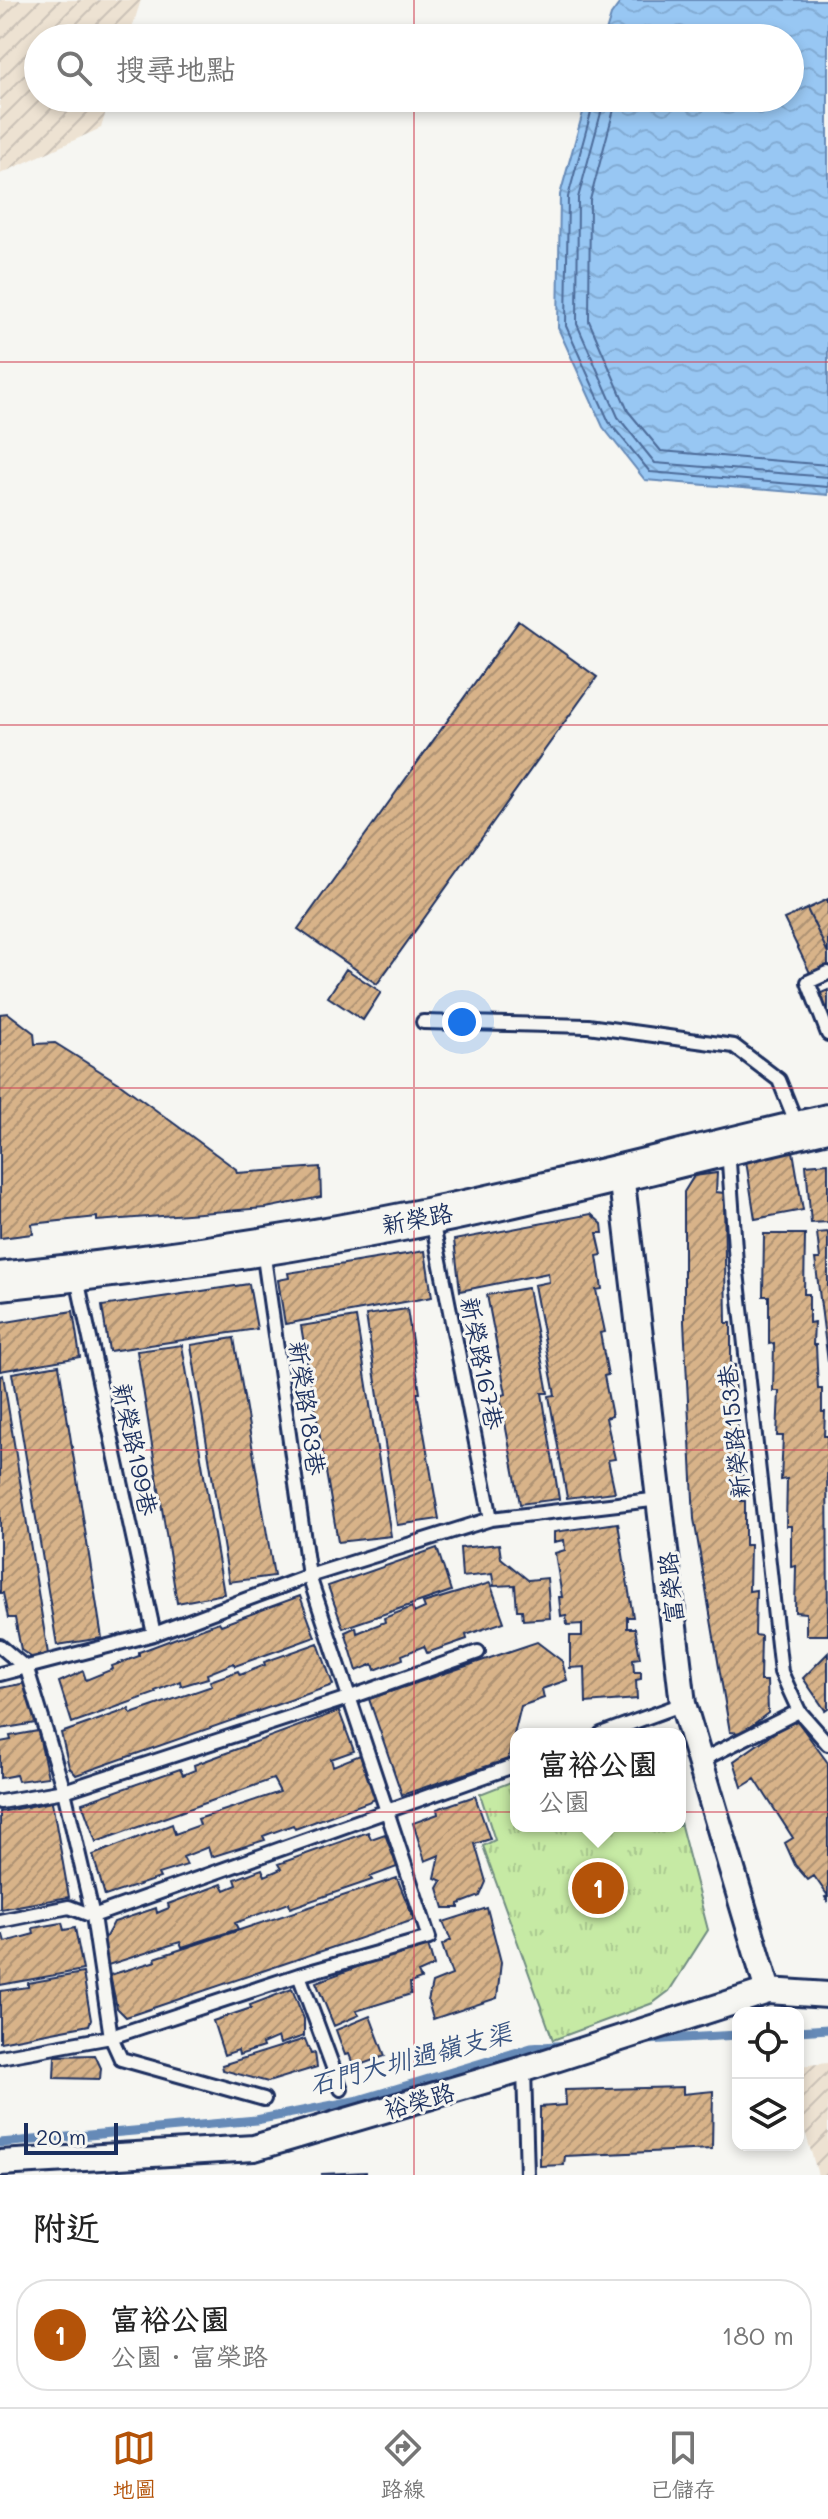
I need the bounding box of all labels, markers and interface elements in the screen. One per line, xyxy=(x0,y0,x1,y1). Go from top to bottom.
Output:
search box xyxy=(24,24,804,112)
icon: search xyxy=(52,46,96,90)
text: 搜尋地點 xyxy=(116,48,236,88)
your location xyxy=(442,1002,482,1042)
street label: 新榮路 xyxy=(379,1196,455,1240)
street label: 新榮路167巷 xyxy=(455,1294,511,1432)
street label: 新榮路183巷 xyxy=(283,1339,333,1477)
street label: 新榮路153巷 xyxy=(711,1363,755,1501)
street label: 新榮路199巷 xyxy=(107,1380,165,1518)
street label: 富榮路 xyxy=(651,1551,689,1625)
popup xyxy=(510,1728,686,1832)
text: 富裕公園 xyxy=(538,1743,658,1783)
text: 公園 xyxy=(538,1784,590,1818)
pin: 1 xyxy=(572,1858,624,1918)
map controls xyxy=(732,2007,804,2151)
button: locate xyxy=(732,2007,804,2079)
water label: 石門大圳過嶺支渠 xyxy=(305,2014,517,2101)
street label: 裕榮路 xyxy=(380,2075,458,2125)
button: layers xyxy=(732,2079,804,2151)
scale bar xyxy=(24,2119,118,2155)
text: 20 m xyxy=(36,2122,86,2151)
text: 附近 xyxy=(32,2204,100,2249)
text: 富裕公園 xyxy=(110,2298,230,2338)
text: 1 xyxy=(54,2318,66,2352)
text: 180 m xyxy=(722,2318,794,2352)
text: 公園 · 富榮路 xyxy=(110,2339,268,2373)
tab: 地圖 xyxy=(112,2426,156,2503)
tab: 路線 xyxy=(381,2426,425,2503)
tab: 已儲存 xyxy=(650,2426,716,2503)

